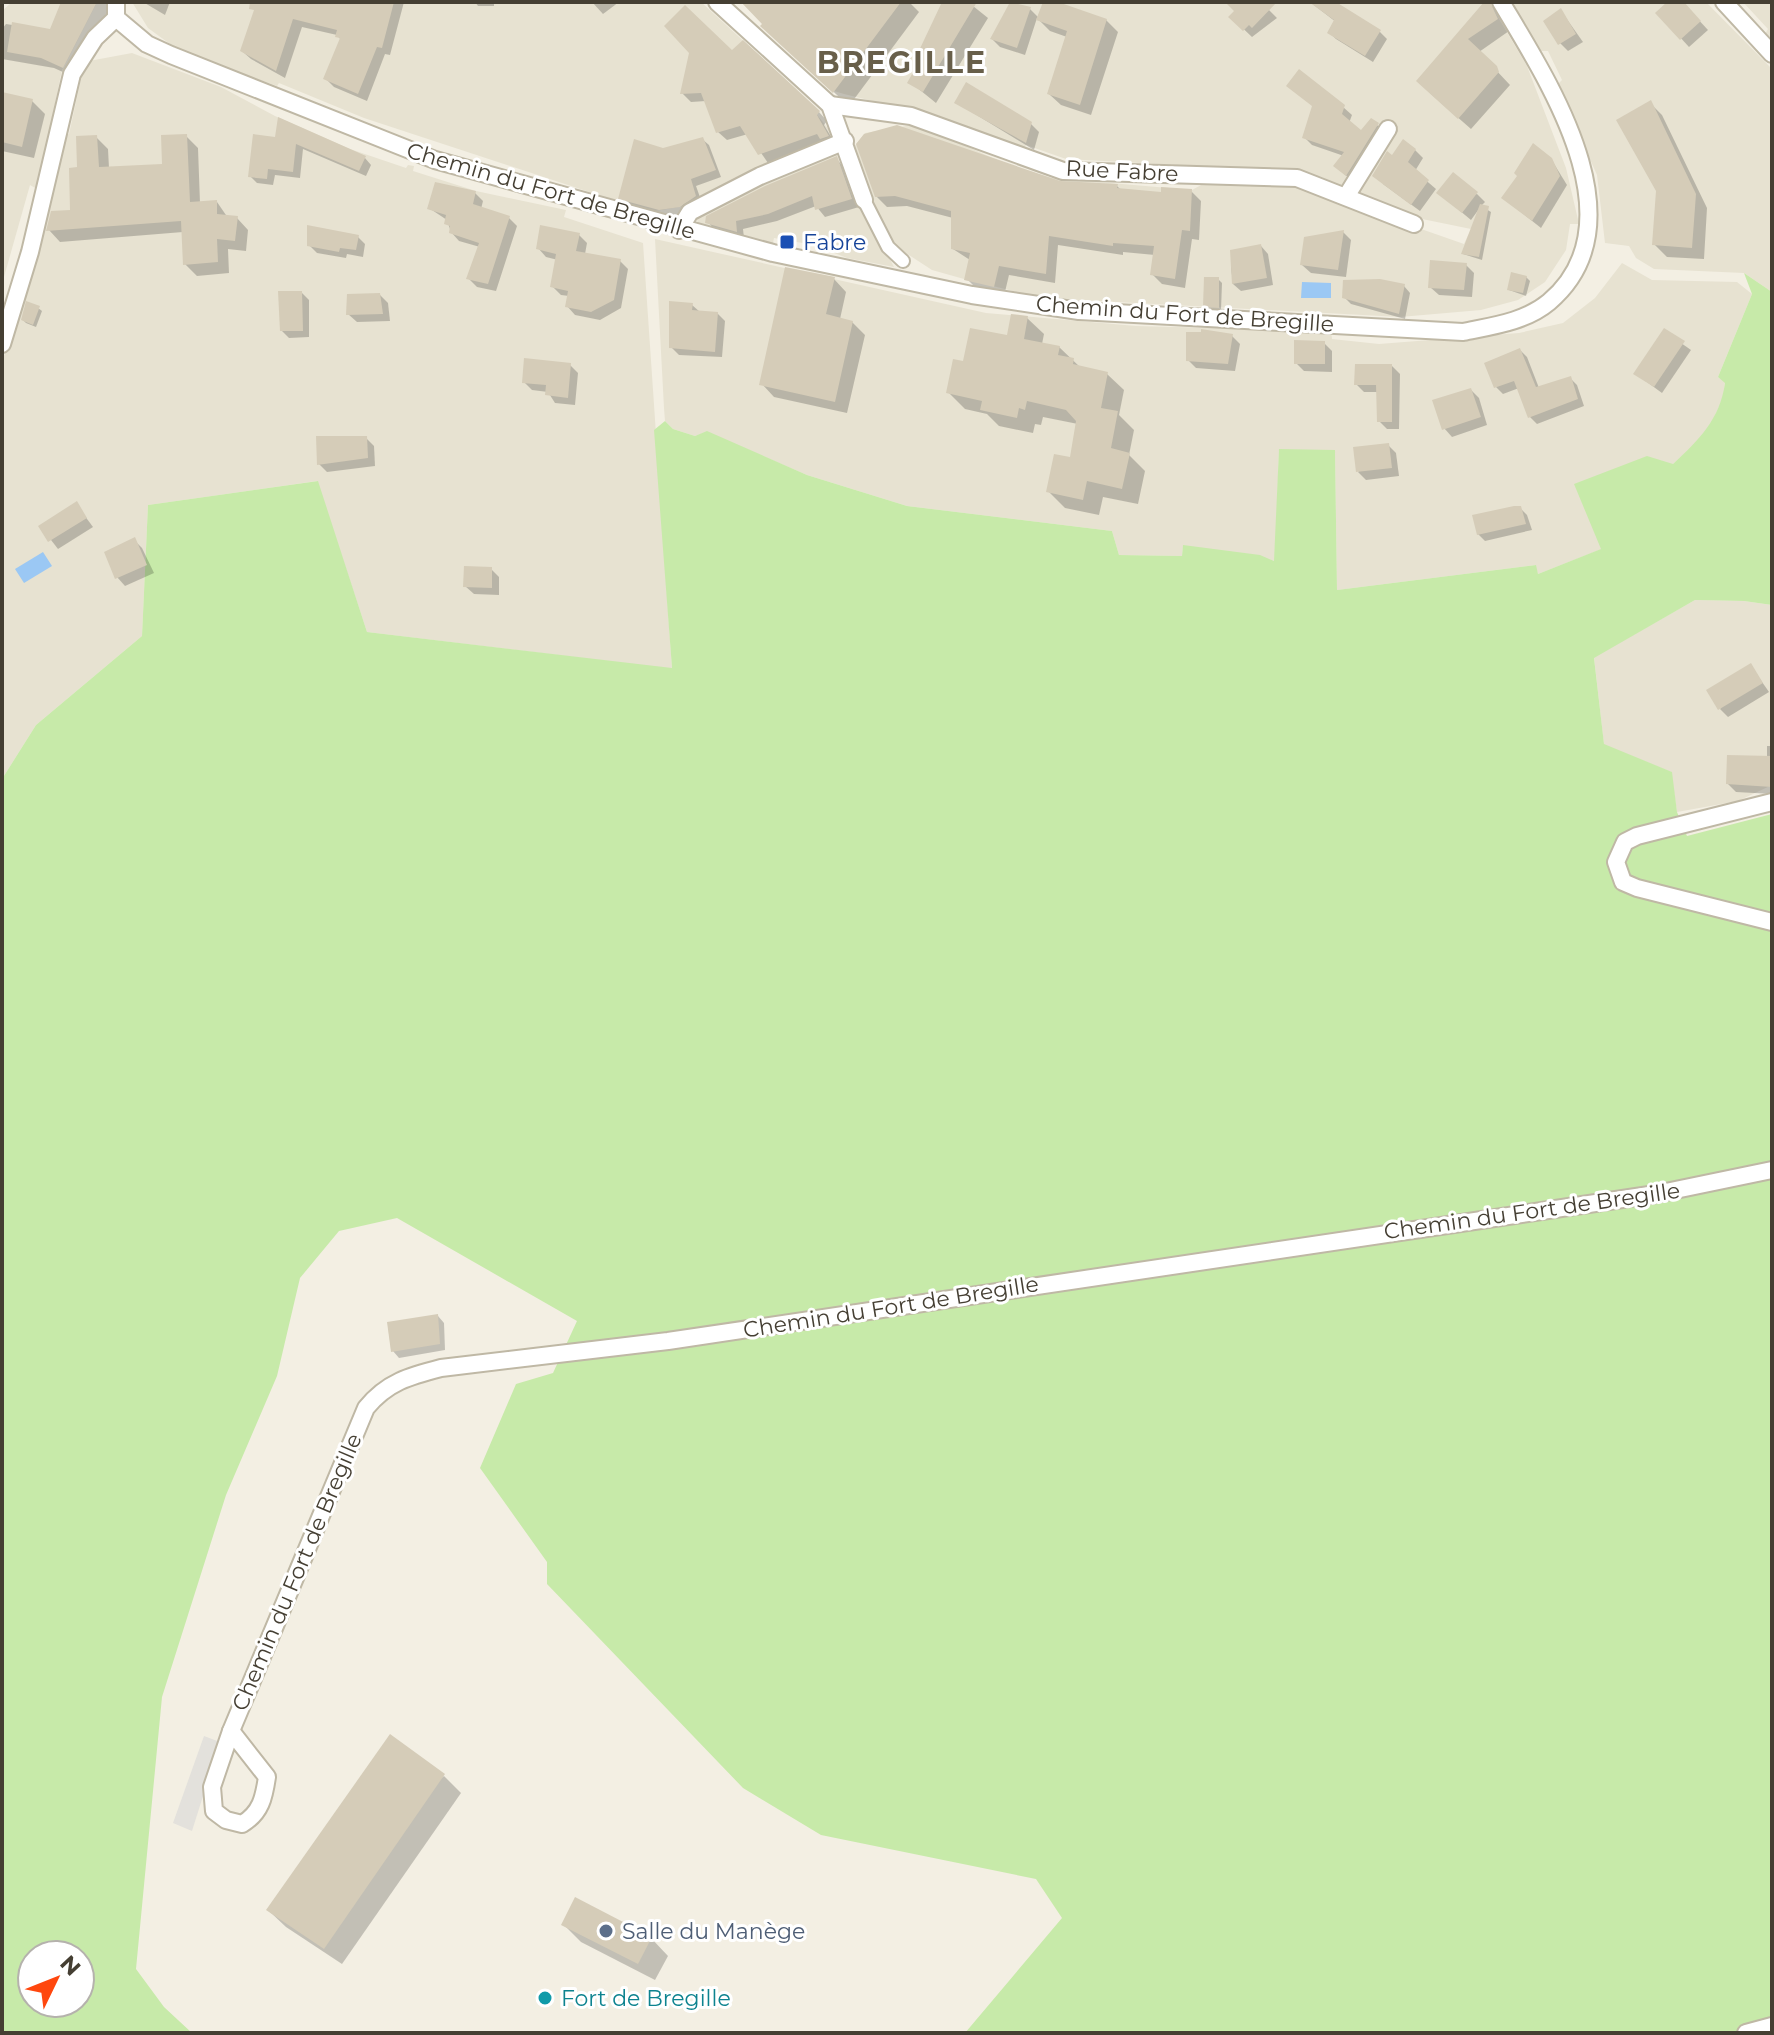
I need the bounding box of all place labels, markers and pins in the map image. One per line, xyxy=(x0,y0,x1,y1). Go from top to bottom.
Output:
place label: Fabre xyxy=(803,229,866,256)
marker: Fabre xyxy=(778,233,796,251)
place label: Salle du Manège xyxy=(622,1918,805,1945)
marker: Salle du Manège xyxy=(597,1922,615,1940)
place label: Fort de Bregille xyxy=(561,1985,731,2012)
marker: Fort de Bregille xyxy=(536,1989,554,2007)

